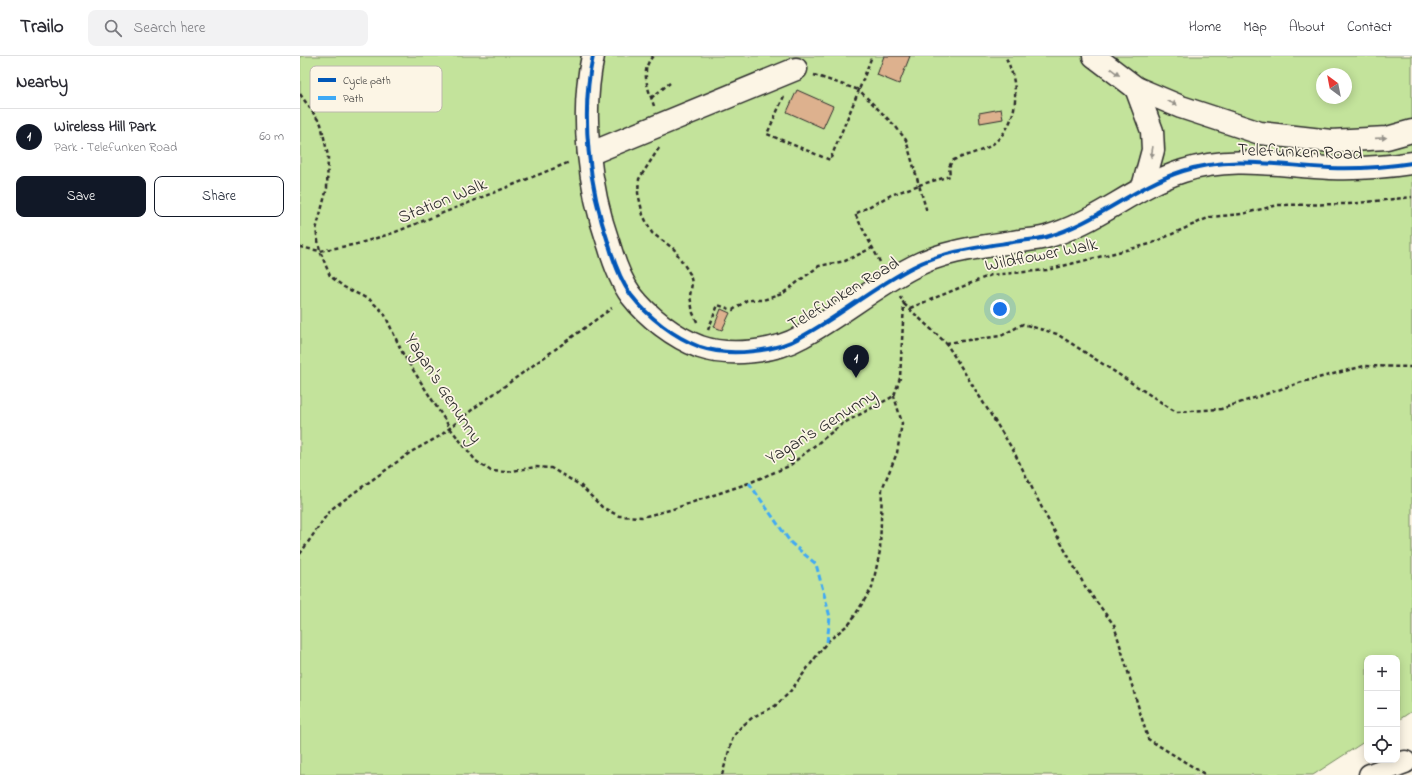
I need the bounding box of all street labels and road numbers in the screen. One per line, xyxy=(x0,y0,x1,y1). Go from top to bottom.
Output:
street label: Telefunken Road xyxy=(1237,138,1363,168)
street label: Station Walk xyxy=(394,172,491,232)
street label: Wildflower Walk xyxy=(983,232,1100,280)
street label: Telefunken Road xyxy=(784,251,904,338)
street label: Yagan's Genunny xyxy=(396,329,488,450)
street label: Yagan's Genunny xyxy=(762,383,883,473)

